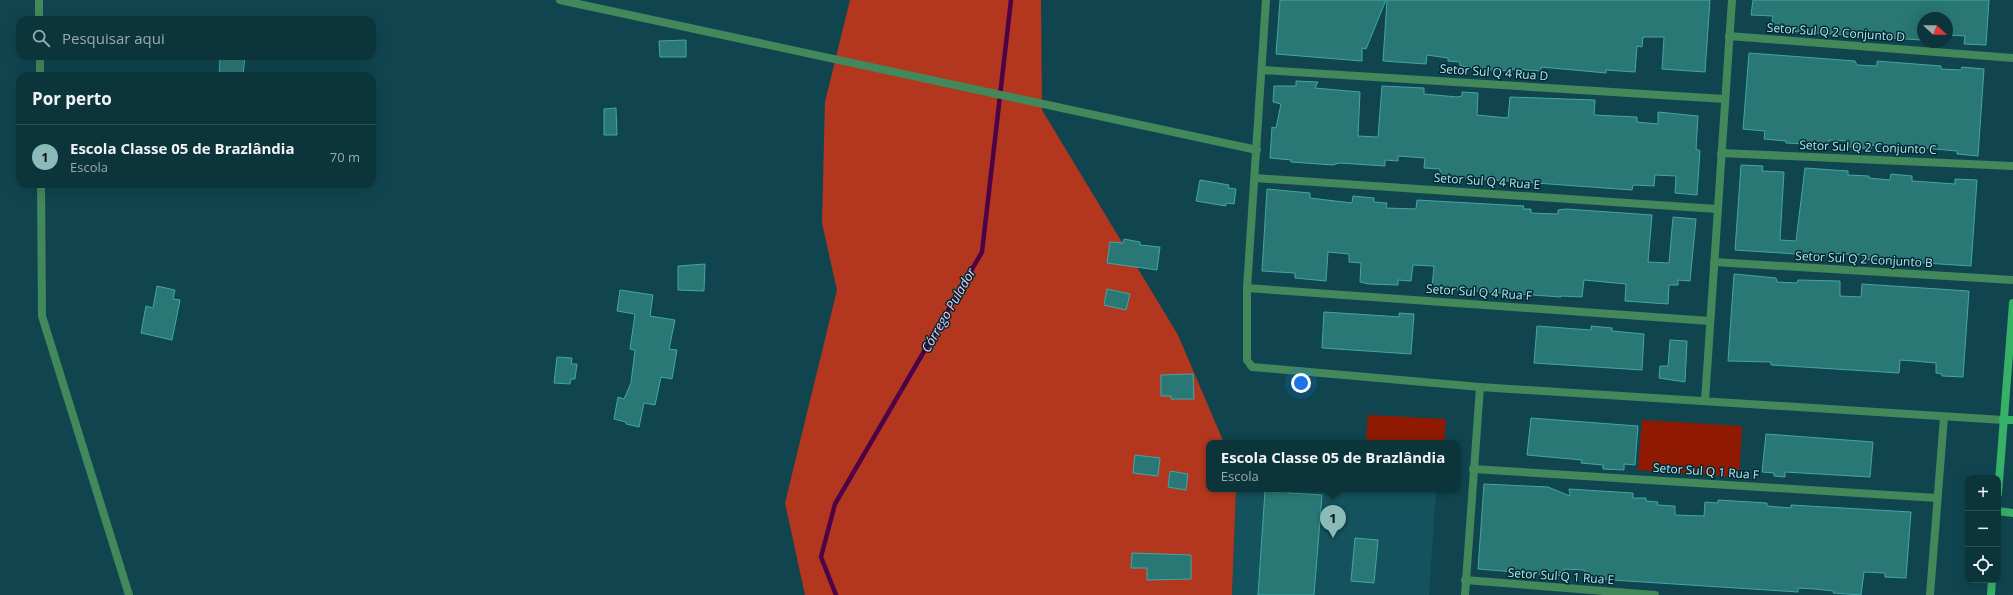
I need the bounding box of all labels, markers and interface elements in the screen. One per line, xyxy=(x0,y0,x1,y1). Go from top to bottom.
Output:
north arrow xyxy=(1917,12,1953,48)
search box xyxy=(16,16,376,60)
street label: Setor Sul Q 2 Conjunto D xyxy=(1766,19,1906,45)
icon: search xyxy=(30,27,52,49)
text: Pesquisar aqui xyxy=(62,28,165,48)
street label: Setor Sul Q 4 Rua D xyxy=(1439,60,1549,84)
text: Por perto xyxy=(32,87,112,110)
street label: Setor Sul Q 2 Conjunto C xyxy=(1799,136,1937,158)
text: Escola Classe 05 de Brazlândia xyxy=(70,138,294,158)
text: 1 xyxy=(41,148,49,166)
text: 70 m xyxy=(330,148,360,166)
text: Escola xyxy=(70,158,108,176)
street label: Setor Sul Q 4 Rua E xyxy=(1433,169,1541,193)
street label: Setor Sul Q 2 Conjunto B xyxy=(1795,247,1933,271)
water label: Córrego Pulador xyxy=(917,264,980,355)
street label: Setor Sul Q 4 Rua F xyxy=(1425,280,1533,304)
your location xyxy=(1291,373,1311,393)
popup xyxy=(1206,440,1460,492)
text: Escola Classe 05 de Brazlândia xyxy=(1221,447,1445,467)
street label: Setor Sul Q 1 Rua F xyxy=(1652,459,1760,483)
text: Escola xyxy=(1221,467,1259,485)
map controls xyxy=(1965,475,2001,583)
button: + xyxy=(1965,475,2001,511)
pin: 1 xyxy=(1320,505,1346,538)
button: − xyxy=(1965,511,2001,547)
button: locate xyxy=(1965,547,2001,583)
street label: Setor Sul Q 1 Rua E xyxy=(1507,564,1615,588)

